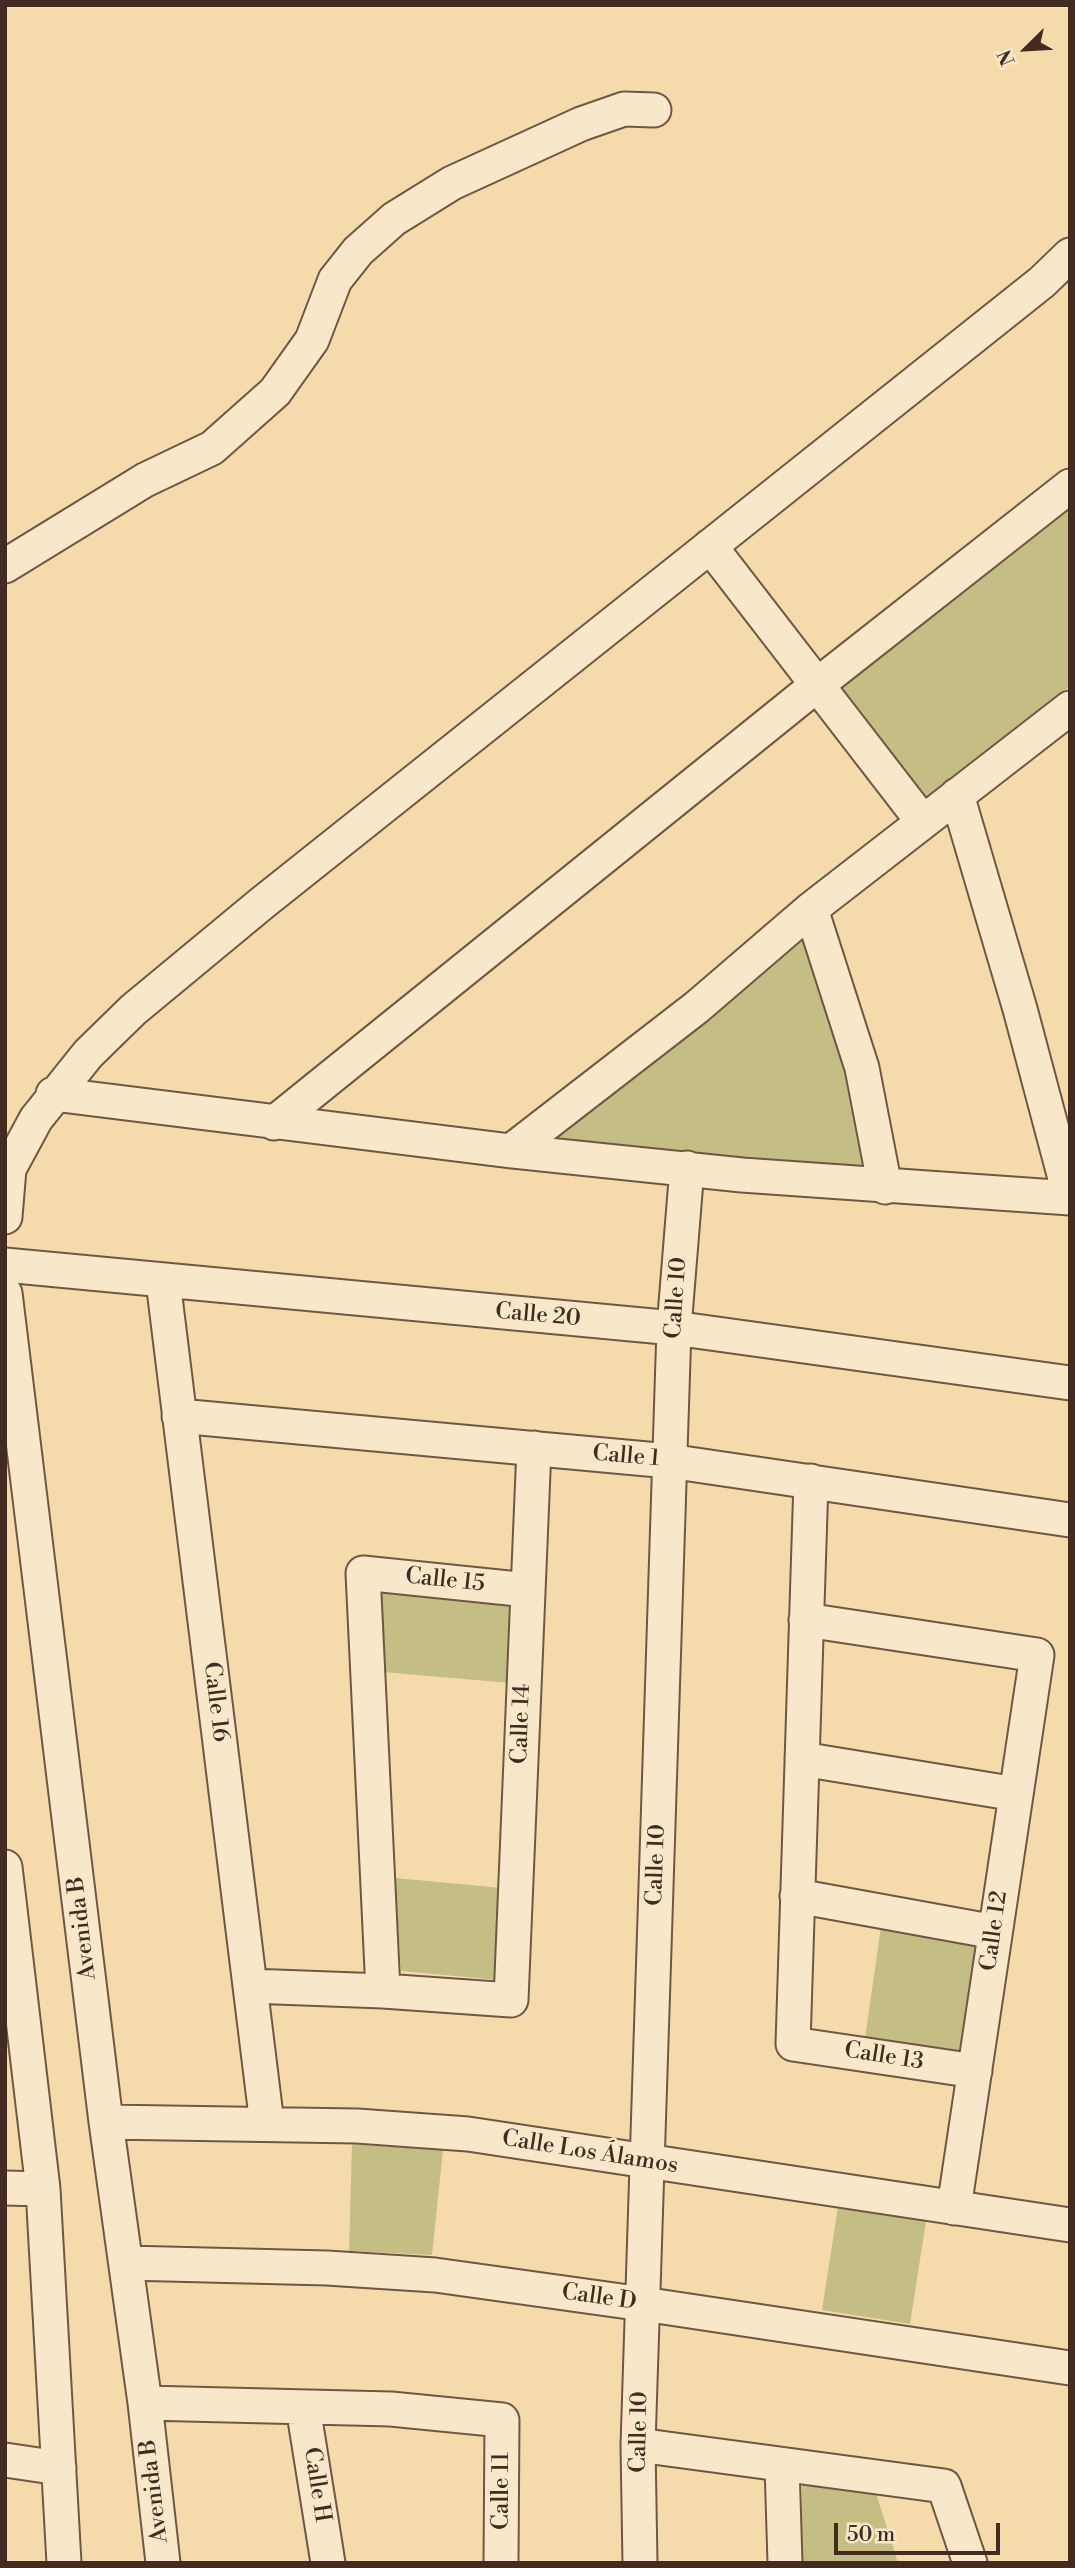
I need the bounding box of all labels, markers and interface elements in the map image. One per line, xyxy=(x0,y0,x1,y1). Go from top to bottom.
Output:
north arrow xyxy=(991,14,1061,84)
text: N xyxy=(993,46,1021,69)
street label: Calle 10 xyxy=(660,1256,694,1340)
street label: Calle 20 xyxy=(494,1299,582,1333)
street label: Calle 1 xyxy=(591,1440,661,1474)
street label: Calle 15 xyxy=(404,1563,486,1599)
street label: Calle 16 xyxy=(196,1660,234,1744)
street label: Calle 14 xyxy=(507,1683,537,1765)
street label: Calle 10 xyxy=(642,1824,672,1906)
street label: Avenida B xyxy=(63,1875,103,1981)
street label: Calle 12 xyxy=(976,1889,1014,1973)
street label: Calle 13 xyxy=(842,2037,926,2077)
street label: Calle Los Álamos xyxy=(500,2125,680,2181)
street label: Calle D xyxy=(560,2279,638,2317)
street label: Calle 10 xyxy=(625,2391,655,2473)
street label: Avenida B xyxy=(135,2438,175,2544)
street label: Calle H xyxy=(296,2445,336,2525)
street label: Calle 11 xyxy=(488,2452,516,2530)
scale bar xyxy=(837,2508,1003,2552)
text: 50 m xyxy=(847,2522,895,2548)

